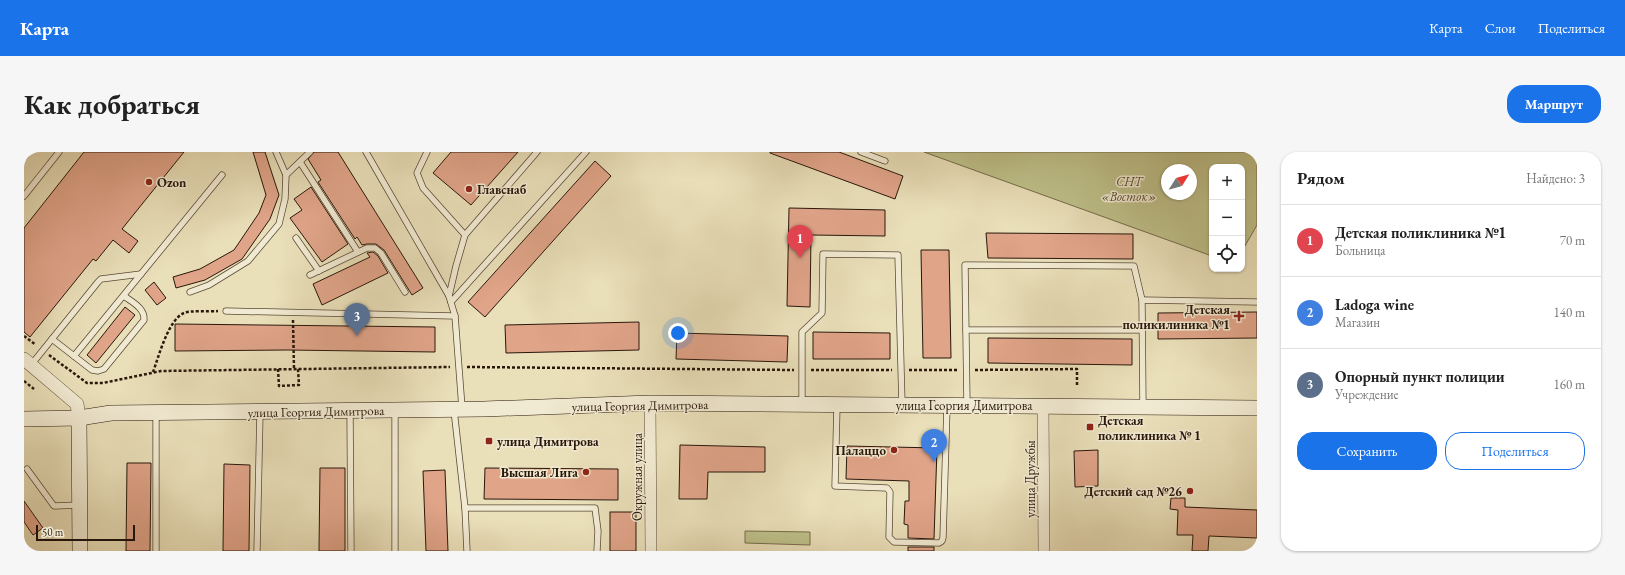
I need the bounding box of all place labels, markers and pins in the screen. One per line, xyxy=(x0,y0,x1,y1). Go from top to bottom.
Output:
place label: Ozon xyxy=(157,174,187,191)
marker: Ozon xyxy=(144,177,154,187)
place label: Главснаб xyxy=(477,181,527,198)
marker: Главснаб xyxy=(464,184,474,194)
pin: 1 xyxy=(787,225,813,258)
place label: Детская поликилиника №1 xyxy=(1123,301,1230,333)
pin: 3 xyxy=(344,303,370,336)
marker: Детская поликилиника №1 xyxy=(1233,310,1245,322)
place label: Детская поликлиника № 1 xyxy=(1098,412,1201,444)
marker: Детская поликлиника № 1 xyxy=(1085,422,1095,432)
pin: 2 xyxy=(921,429,947,462)
place label: улица Димитрова xyxy=(497,433,599,450)
marker: улица Димитрова xyxy=(484,436,494,446)
place label: Палаццо xyxy=(835,442,886,459)
marker: Палаццо xyxy=(889,445,899,455)
place label: Высшая Лига xyxy=(501,464,578,481)
marker: Высшая Лига xyxy=(581,467,591,477)
place label: Детский сад №26 xyxy=(1084,483,1182,500)
marker: Детский сад №26 xyxy=(1185,486,1195,496)

